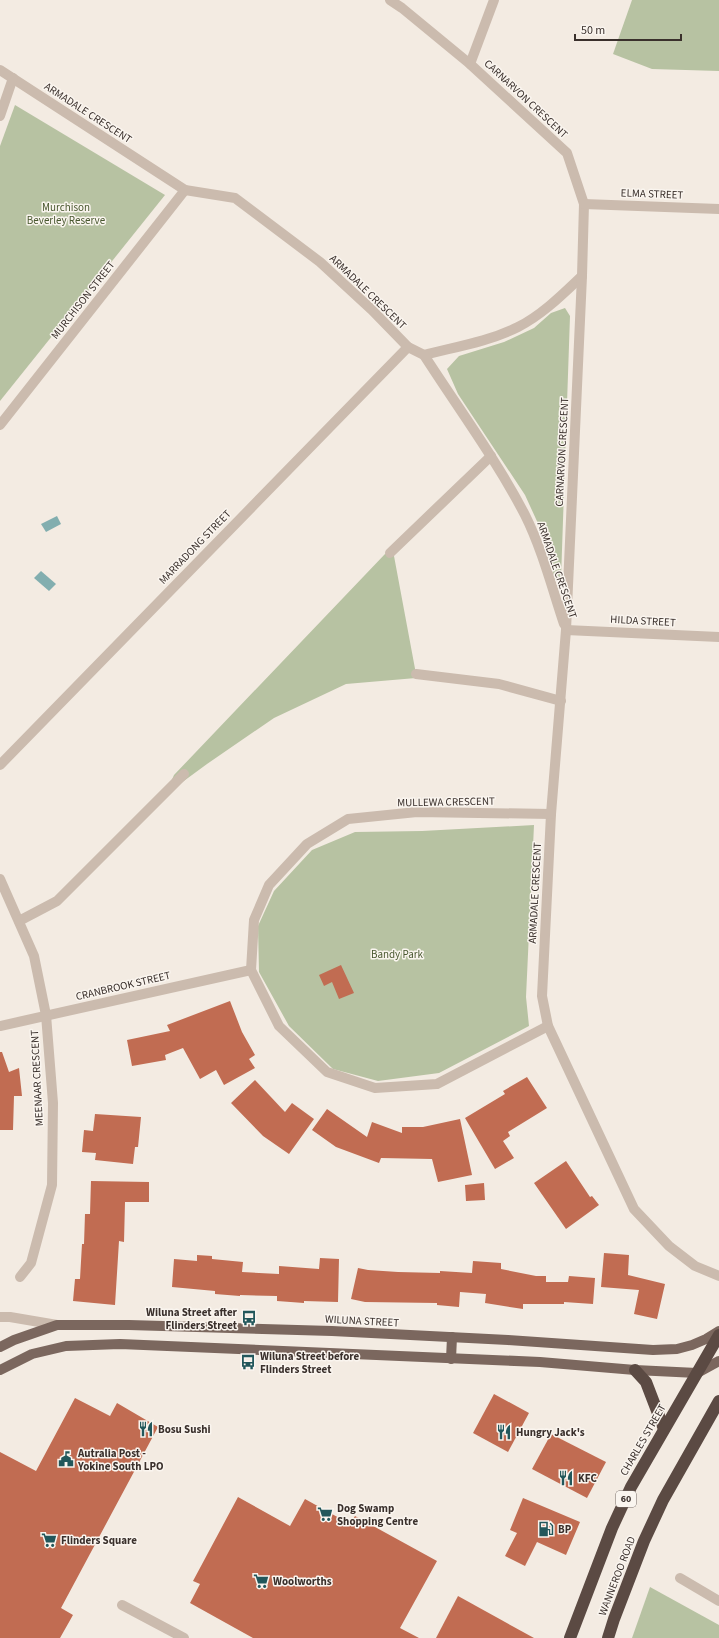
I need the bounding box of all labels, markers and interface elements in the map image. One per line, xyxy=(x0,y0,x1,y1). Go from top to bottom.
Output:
scale bar xyxy=(575,16,681,42)
text: 50 m xyxy=(581,22,605,39)
street label: CARNARVON CRESCENT xyxy=(481,56,571,142)
street label: ARMADALE CRESCENT xyxy=(41,79,135,147)
street label: ELMA STREET xyxy=(620,185,684,203)
park label: Murchison Beverley Reserve xyxy=(27,200,106,228)
street label: ARMADALE CRESCENT xyxy=(326,251,410,333)
street label: MURCHISON STREET xyxy=(48,258,118,342)
street label: CARNARVON CRESCENT xyxy=(552,397,572,507)
street label: MARRADONG STREET xyxy=(156,507,234,587)
street label: ARMADALE CRESCENT xyxy=(533,520,581,621)
street label: HILDA STREET xyxy=(610,612,676,630)
street label: MULLEWA CRESCENT xyxy=(397,794,495,810)
street label: ARMADALE CRESCENT xyxy=(525,842,545,944)
park label: Bandy Park xyxy=(371,947,424,962)
street label: CRANBROOK STREET xyxy=(74,968,172,1004)
street label: MEENAAR CRESCENT xyxy=(27,1029,47,1127)
place label: Wiluna Street after Flinders Street xyxy=(146,1305,238,1333)
bus stop icon: Wiluna Street after Flinders Street xyxy=(240,1309,258,1327)
street label: WILUNA STREET xyxy=(325,1312,400,1330)
place label: Wiluna Street before Flinders Street xyxy=(260,1349,360,1377)
bus stop icon: Wiluna Street before Flinders Street xyxy=(239,1353,257,1371)
street label: CHARLES STREET xyxy=(616,1401,670,1478)
restaurant icon: Bosu Sushi xyxy=(137,1420,155,1438)
place label: Bosu Sushi xyxy=(158,1422,211,1437)
restaurant icon: Hungry Jack's xyxy=(495,1423,513,1441)
place label: Hungry Jack's xyxy=(516,1425,585,1440)
place label: Autralia Post - Yokine South LPO xyxy=(77,1446,164,1474)
public building icon: Autralia Post - Yokine South LPO xyxy=(57,1450,75,1468)
restaurant icon: KFC xyxy=(557,1469,575,1487)
place label: KFC xyxy=(578,1471,597,1486)
road number: 60 xyxy=(616,1491,636,1507)
place label: Dog Swamp Shopping Centre xyxy=(337,1501,418,1529)
supermarket icon: Dog Swamp Shopping Centre xyxy=(316,1505,334,1523)
fuel station icon: BP xyxy=(537,1520,555,1538)
place label: BP xyxy=(558,1522,572,1537)
supermarket icon: Flinders Square xyxy=(40,1531,58,1549)
place label: Flinders Square xyxy=(61,1533,137,1548)
street label: WANNEROO ROAD xyxy=(595,1534,639,1618)
supermarket icon: Woolworths xyxy=(252,1572,270,1590)
place label: Woolworths xyxy=(273,1574,332,1589)

